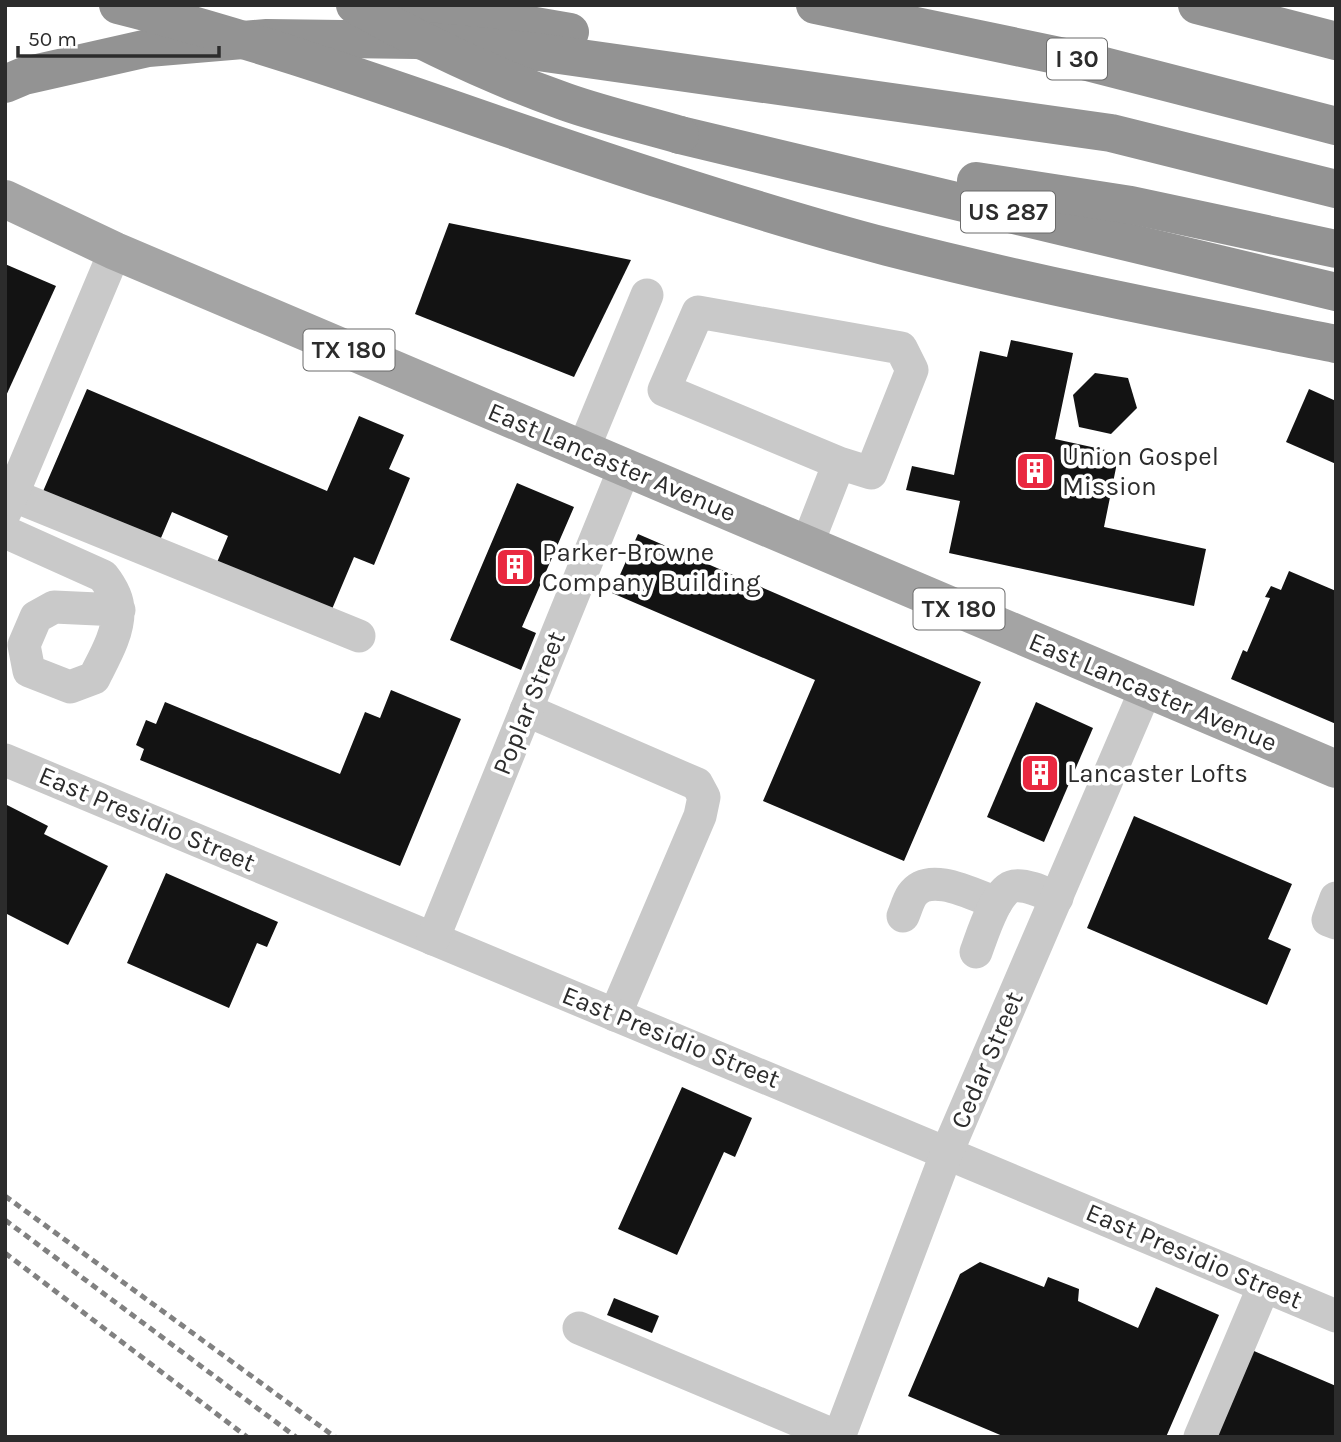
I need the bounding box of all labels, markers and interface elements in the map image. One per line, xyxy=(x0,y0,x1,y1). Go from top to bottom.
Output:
scale bar xyxy=(18,14,219,58)
text: 50 m xyxy=(28,27,77,51)
road number: I 30 xyxy=(1047,38,1107,80)
road number: US 287 xyxy=(961,192,1055,232)
road number: TX 180 xyxy=(304,330,394,370)
street label: East Lancaster Avenue xyxy=(483,396,741,528)
place label: Union Gospel Mission xyxy=(1062,441,1219,502)
building icon: Union Gospel Mission xyxy=(1014,450,1056,492)
place label: Parker-Browne Company Building xyxy=(542,537,761,598)
building icon: Parker-Browne Company Building xyxy=(494,546,536,588)
road number: TX 180 xyxy=(914,588,1004,630)
street label: Poplar Street xyxy=(486,626,572,779)
street label: East Lancaster Avenue xyxy=(1024,626,1282,758)
building icon: Lancaster Lofts xyxy=(1019,752,1061,794)
place label: Lancaster Lofts xyxy=(1067,758,1248,789)
street label: East Presidio Street xyxy=(34,759,260,879)
street label: East Presidio Street xyxy=(558,979,785,1095)
street label: Cedar Street xyxy=(944,987,1030,1133)
street label: East Presidio Street xyxy=(1081,1196,1307,1316)

